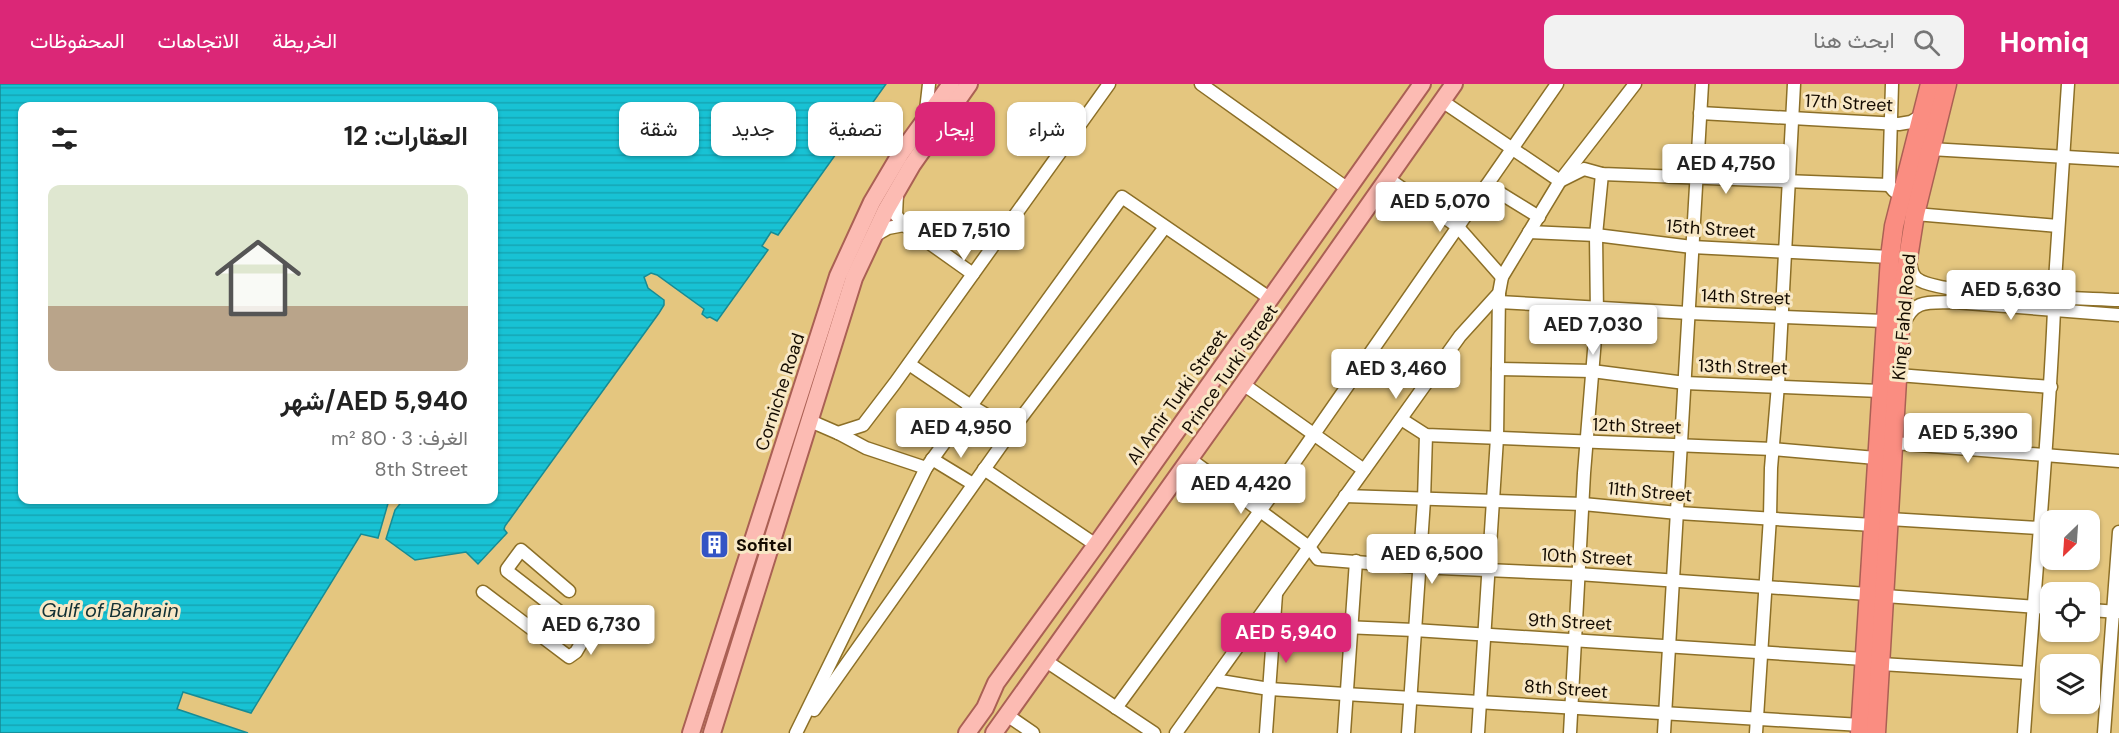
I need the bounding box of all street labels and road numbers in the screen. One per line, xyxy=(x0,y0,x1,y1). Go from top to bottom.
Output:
street label: 17th Street xyxy=(1804,89,1894,117)
street label: 15th Street xyxy=(1665,214,1757,244)
street label: King Fahd Road xyxy=(1887,253,1921,381)
street label: 14th Street xyxy=(1701,283,1791,311)
street label: Prince Turki Street xyxy=(1176,300,1284,438)
street label: Al Amir Turki Street xyxy=(1121,325,1233,469)
street label: Corniche Road xyxy=(750,330,810,454)
street label: 13th Street xyxy=(1698,353,1788,381)
street label: 12th Street xyxy=(1592,412,1682,440)
street label: 11th Street xyxy=(1607,476,1693,508)
street label: 10th Street xyxy=(1541,543,1633,571)
street label: 9th Street xyxy=(1527,608,1613,636)
street label: 8th Street xyxy=(1523,674,1609,704)

